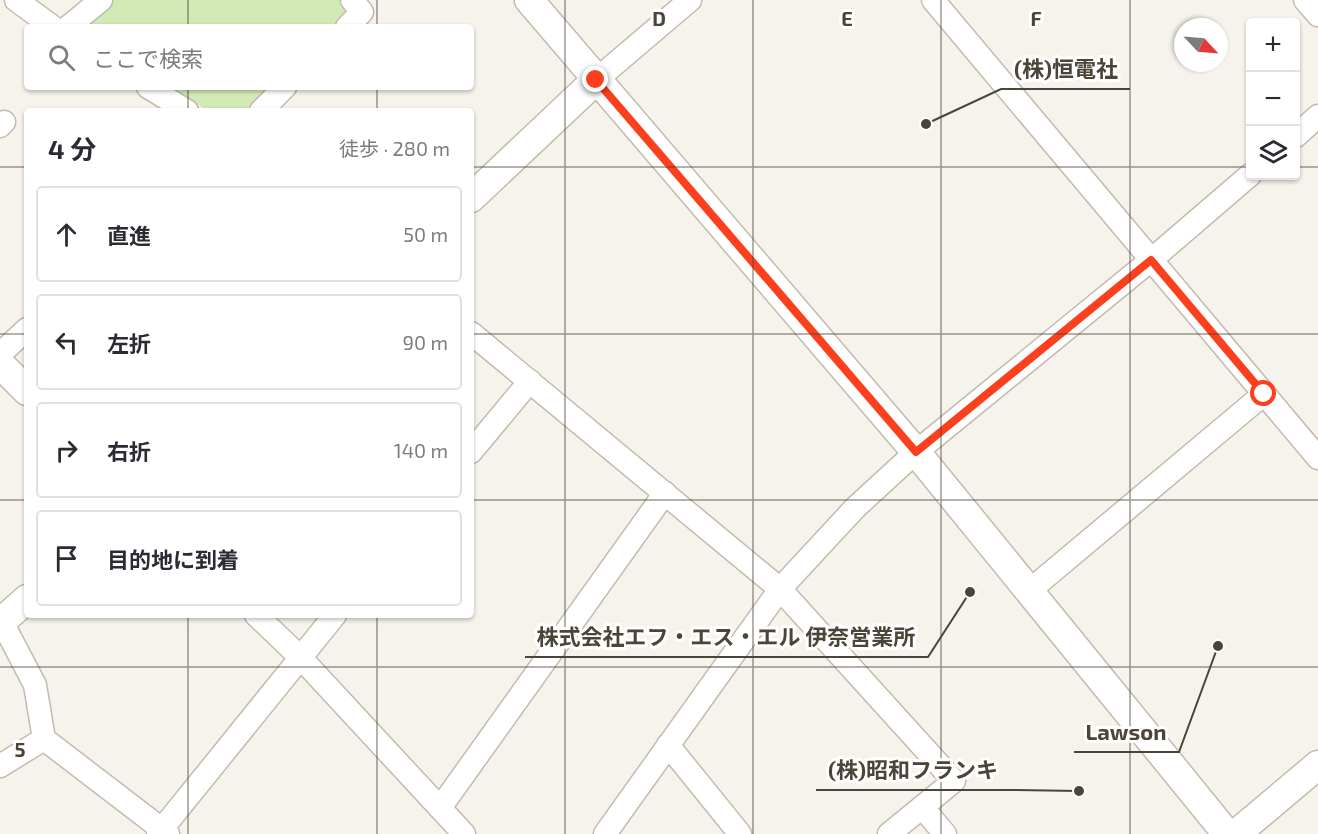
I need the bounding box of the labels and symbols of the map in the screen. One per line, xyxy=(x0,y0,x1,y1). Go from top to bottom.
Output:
text: D xyxy=(652,6,666,30)
text: E xyxy=(841,6,853,30)
text: F xyxy=(1030,6,1042,30)
north arrow xyxy=(1174,18,1228,72)
callout: (株)恒電社 xyxy=(1001,49,1130,89)
text: (株)恒電社 xyxy=(1014,55,1118,81)
route end xyxy=(582,66,608,92)
route start xyxy=(1250,380,1276,406)
callout: 株式会社エフ・エス・エル 伊奈営業所 xyxy=(525,617,928,657)
text: 株式会社エフ・エス・エル 伊奈営業所 xyxy=(537,623,915,649)
callout: Lawson xyxy=(1074,712,1179,752)
text: Lawson xyxy=(1086,718,1166,744)
text: 5 xyxy=(14,737,26,761)
callout: (株)昭和フランキ xyxy=(816,750,1010,790)
text: (株)昭和フランキ xyxy=(828,756,998,782)

